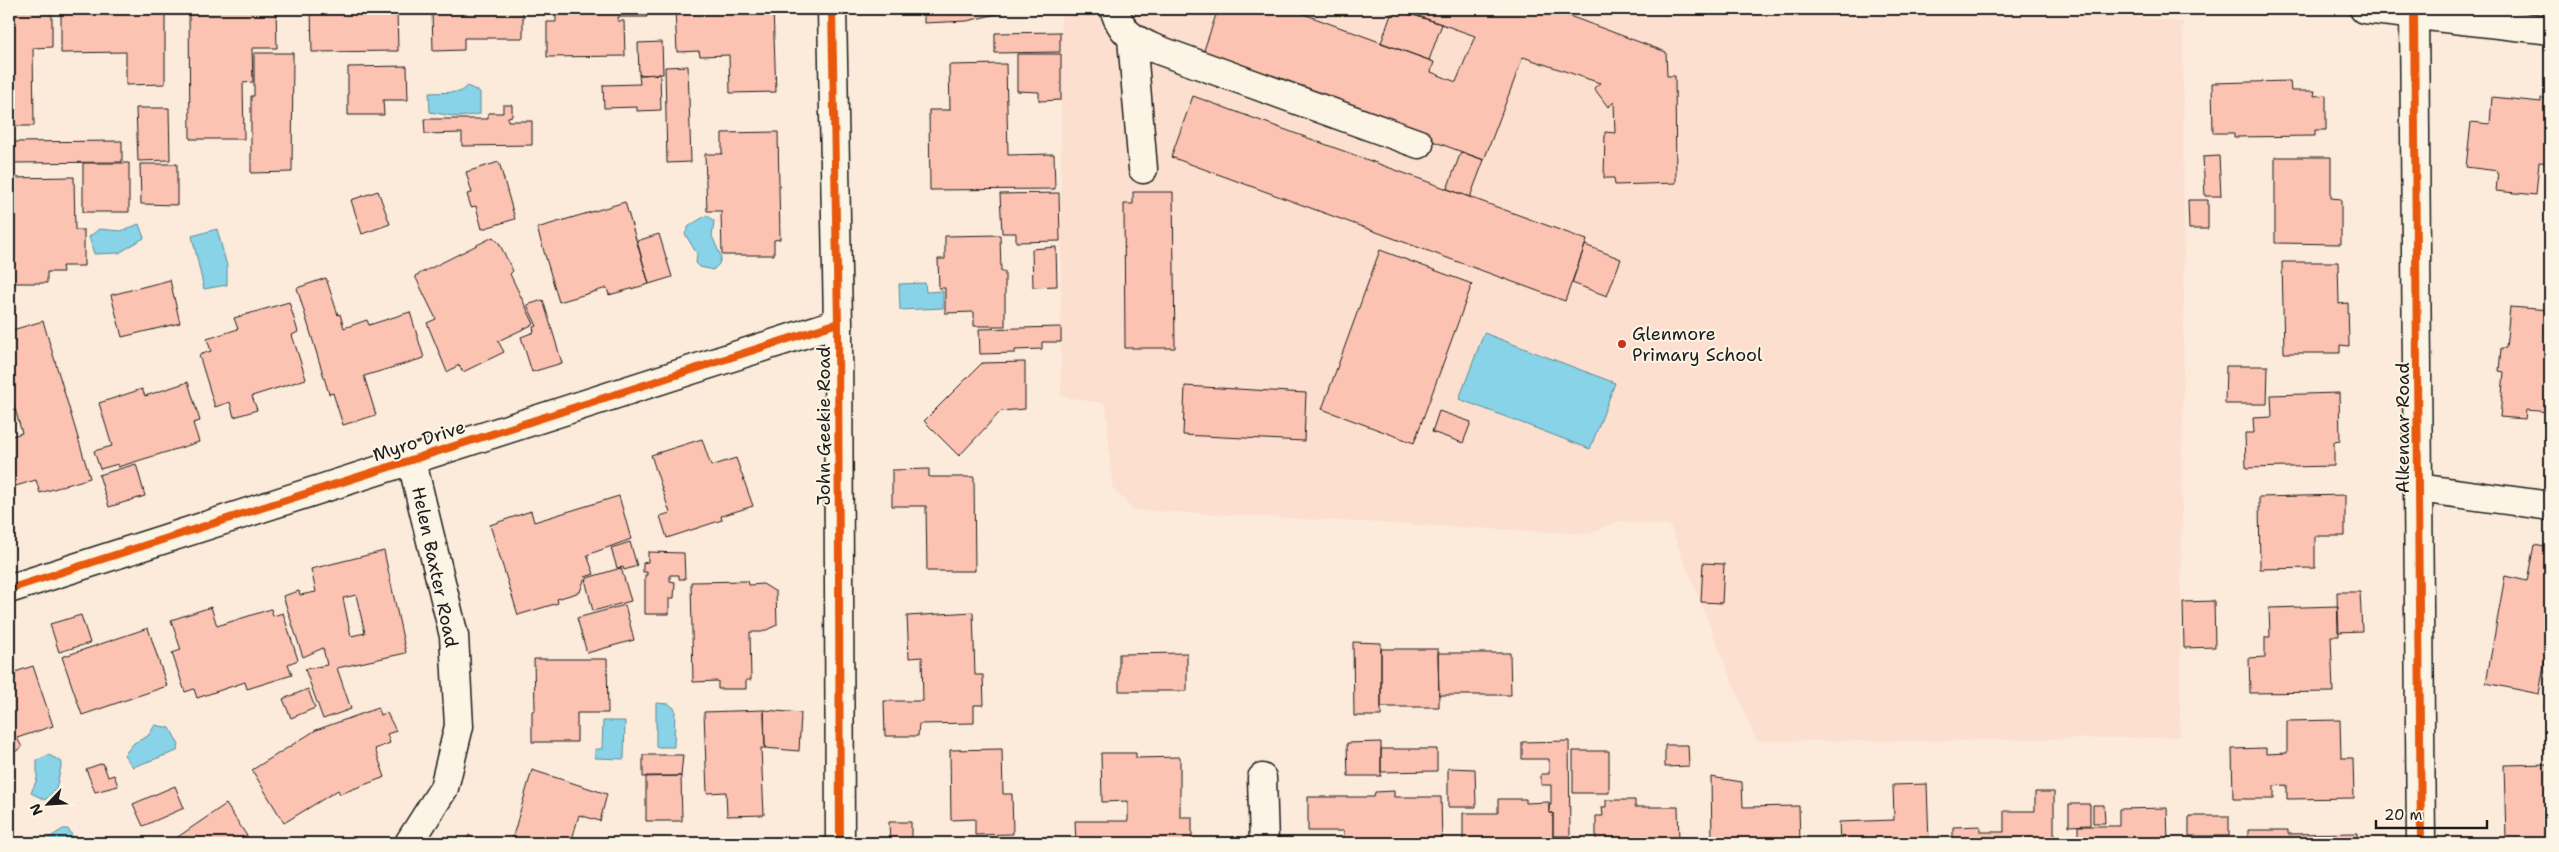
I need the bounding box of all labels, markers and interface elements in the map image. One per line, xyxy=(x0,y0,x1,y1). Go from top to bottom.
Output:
place label: Glenmore Primary School xyxy=(1632,322,1763,367)
marker: Glenmore Primary School xyxy=(1616,338,1628,350)
street label: John Geekie Road xyxy=(812,346,836,506)
street label: Alkenaar Road xyxy=(2391,362,2415,494)
street label: Myro Drive xyxy=(370,415,468,467)
street label: Helen Baxter Road xyxy=(406,484,464,650)
north arrow xyxy=(22,780,72,830)
scale bar xyxy=(2376,797,2488,829)
text: N xyxy=(26,801,47,818)
text: 20 m xyxy=(2384,805,2423,825)

